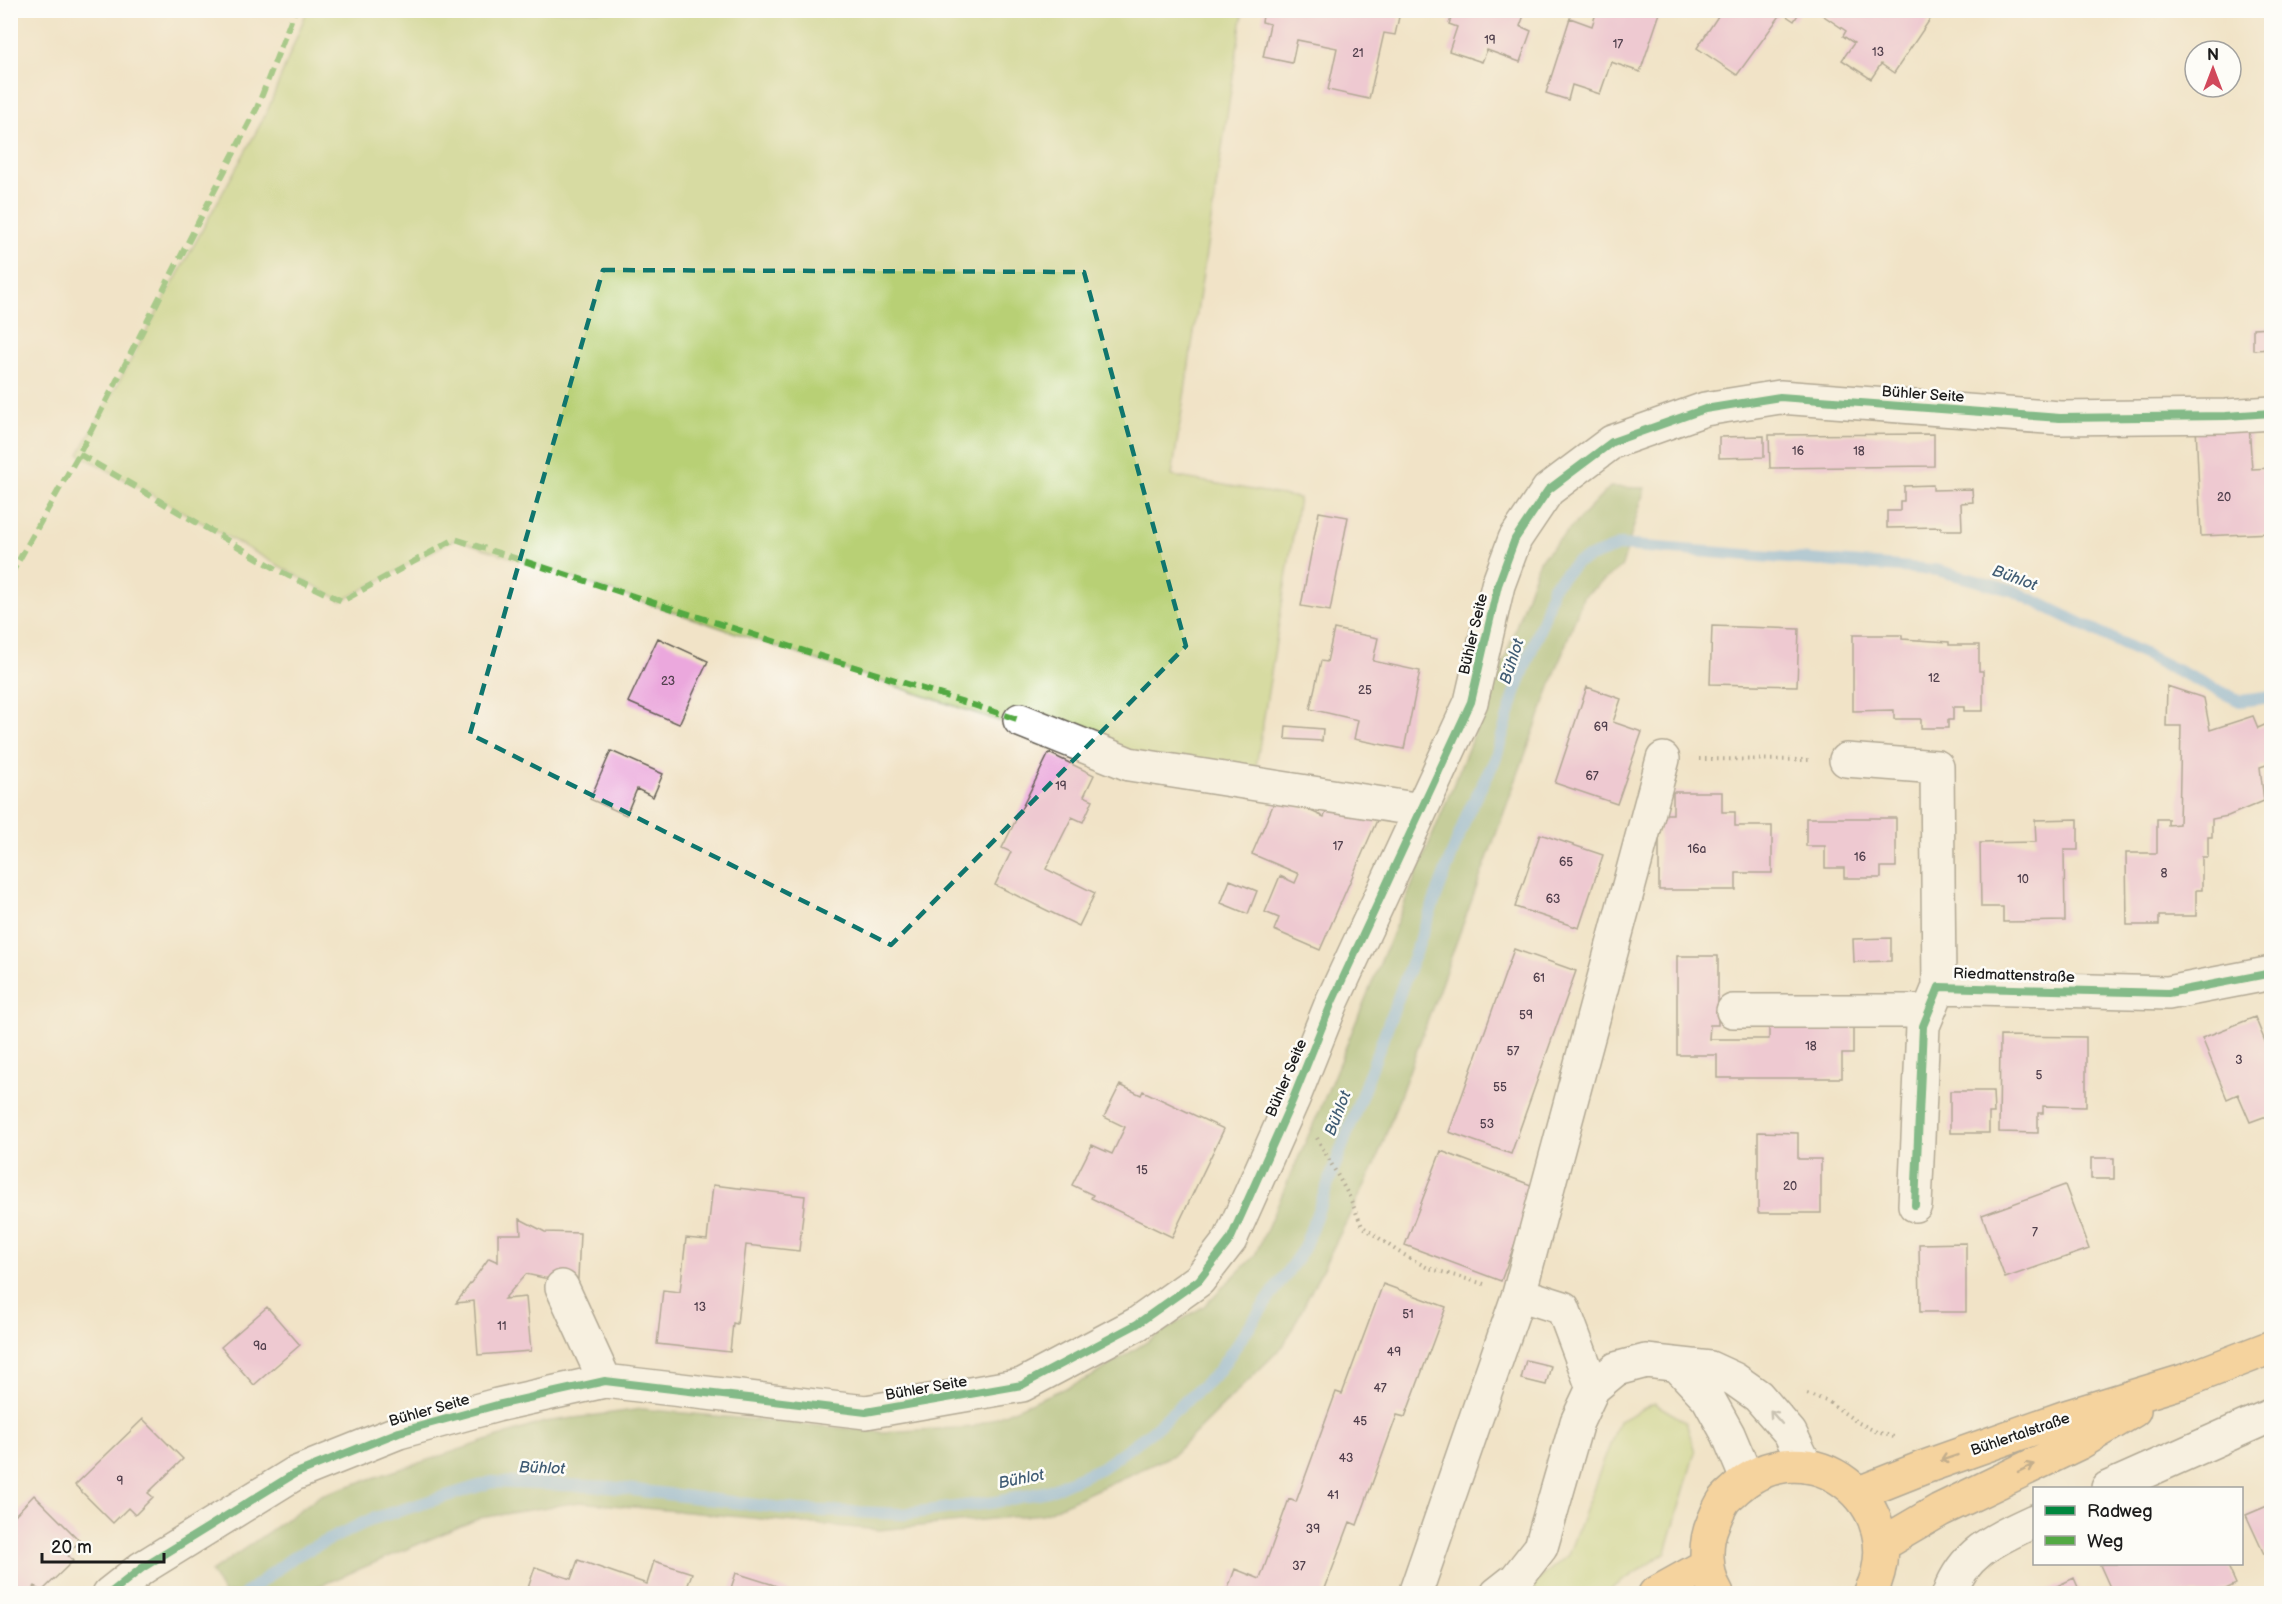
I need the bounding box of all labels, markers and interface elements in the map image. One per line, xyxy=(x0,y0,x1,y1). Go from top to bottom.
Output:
house number: 19 xyxy=(1484,33,1496,48)
house number: 17 xyxy=(1613,37,1623,52)
north arrow xyxy=(2183,39,2243,99)
house number: 13 xyxy=(1872,45,1884,60)
house number: 21 xyxy=(1352,46,1364,61)
text: N xyxy=(2207,46,2219,65)
street label: Bühler Seite xyxy=(1881,382,1965,407)
house number: 16 xyxy=(1792,444,1804,459)
house number: 18 xyxy=(1853,444,1865,459)
house number: 20 xyxy=(2217,490,2231,505)
water label: Bühlot xyxy=(1989,562,2041,596)
street label: Bühler Seite xyxy=(1455,592,1492,677)
water label: Bühlot xyxy=(1496,635,1529,686)
house number: 12 xyxy=(1928,671,1940,686)
house number: 23 xyxy=(661,674,675,689)
house number: 25 xyxy=(1358,683,1372,698)
house number: 69 xyxy=(1594,720,1608,735)
house number: 67 xyxy=(1585,769,1599,784)
house number: 19 xyxy=(1055,779,1067,794)
house number: 17 xyxy=(1333,839,1343,854)
house number: 16a xyxy=(1688,842,1707,857)
house number: 16 xyxy=(1854,850,1866,865)
house number: 65 xyxy=(1559,855,1573,870)
house number: 8 xyxy=(2161,866,2168,881)
house number: 10 xyxy=(2017,872,2029,887)
house number: 63 xyxy=(1546,892,1560,907)
street label: Riedmattenstraße xyxy=(1953,964,2075,987)
house number: 61 xyxy=(1533,971,1545,986)
house number: 59 xyxy=(1519,1008,1533,1023)
street label: Bühler Seite xyxy=(1262,1036,1311,1120)
house number: 18 xyxy=(1805,1039,1817,1054)
house number: 57 xyxy=(1507,1044,1519,1059)
house number: 3 xyxy=(2235,1053,2243,1068)
house number: 5 xyxy=(2036,1068,2043,1083)
house number: 55 xyxy=(1493,1080,1507,1095)
water label: Bühlot xyxy=(1321,1087,1356,1139)
house number: 53 xyxy=(1480,1117,1494,1132)
house number: 15 xyxy=(1136,1163,1148,1178)
house number: 20 xyxy=(1783,1179,1797,1194)
house number: 7 xyxy=(2032,1225,2038,1240)
house number: 13 xyxy=(694,1300,706,1315)
house number: 51 xyxy=(1402,1307,1414,1322)
house number: 11 xyxy=(497,1319,507,1334)
house number: 9a xyxy=(253,1339,267,1354)
house number: 49 xyxy=(1387,1345,1401,1360)
street label: Bühler Seite xyxy=(884,1372,969,1405)
house number: 47 xyxy=(1373,1381,1387,1396)
street label: Bühler Seite xyxy=(387,1390,472,1431)
street label: Bühlertalstraße xyxy=(1968,1409,2072,1460)
one-way arrow xyxy=(1769,1410,1783,1425)
house number: 45 xyxy=(1353,1414,1367,1429)
house number: 43 xyxy=(1339,1451,1353,1466)
one-way arrow xyxy=(1940,1454,1959,1465)
water label: Bühlot xyxy=(518,1458,567,1479)
one-way arrow xyxy=(2017,1462,2035,1473)
water label: Bühlot xyxy=(997,1466,1047,1493)
house number: 9 xyxy=(117,1474,124,1489)
legend xyxy=(2033,1487,2243,1565)
house number: 41 xyxy=(1327,1488,1339,1503)
text: Radweg xyxy=(2087,1501,2153,1522)
house number: 39 xyxy=(1306,1522,1320,1537)
scale bar xyxy=(42,1526,164,1564)
text: Weg xyxy=(2087,1531,2123,1552)
text: 20 m xyxy=(51,1537,92,1558)
house number: 37 xyxy=(1292,1559,1306,1574)

